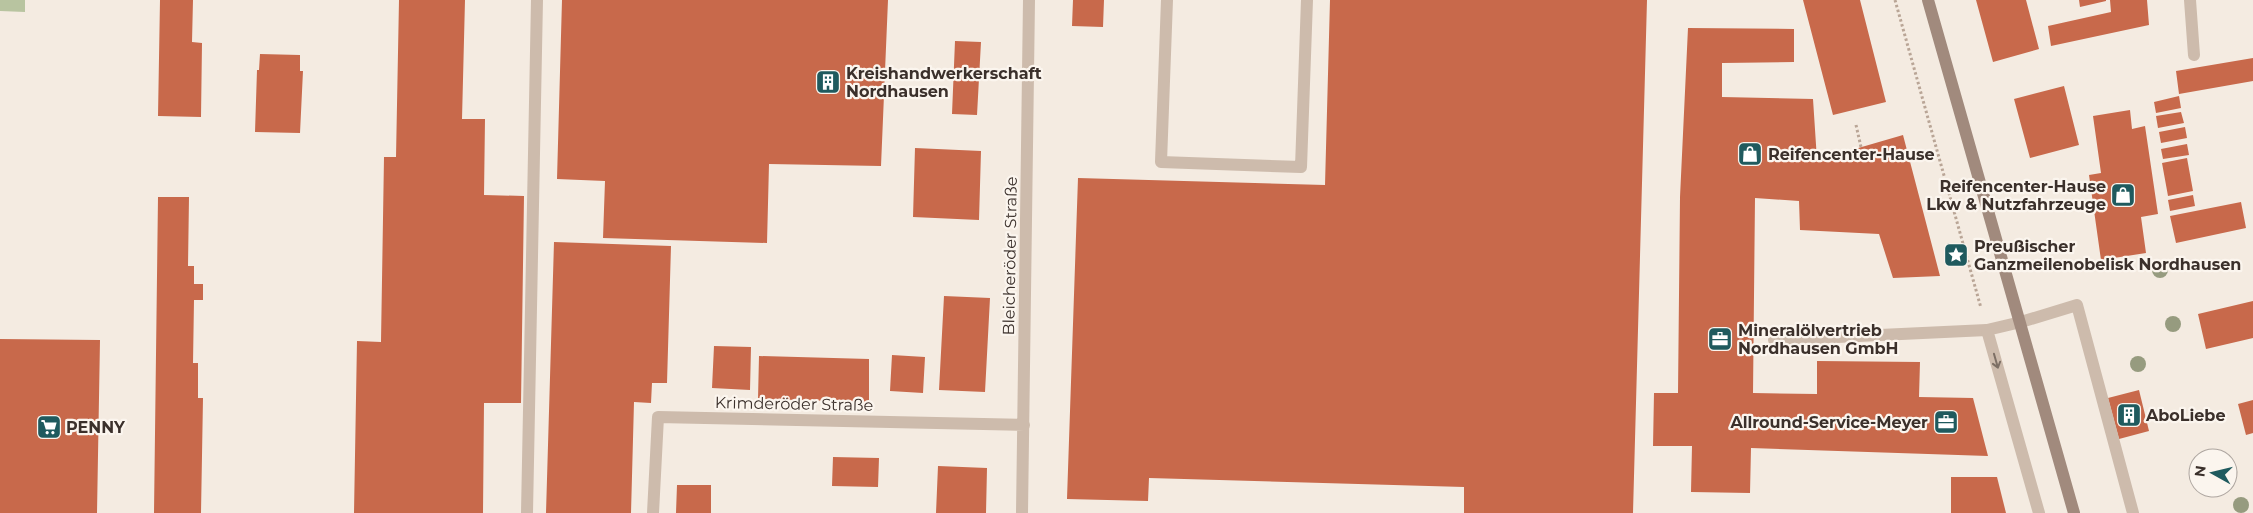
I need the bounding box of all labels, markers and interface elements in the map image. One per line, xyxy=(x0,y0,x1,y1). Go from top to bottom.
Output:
place label: Kreishandwerkerschaft Nordhausen xyxy=(846,64,1042,101)
building icon: Kreishandwerkerschaft Nordhausen xyxy=(815,69,841,95)
shop icon: Reifencenter-Hause xyxy=(1737,141,1763,167)
place label: Reifencenter-Hause xyxy=(1768,145,1935,164)
street label: Bleicheröder Straße xyxy=(999,176,1021,336)
place label: Reifencenter-Hause Lkw & Nutzfahrzeuge xyxy=(1926,177,2106,214)
shop icon: Reifencenter-Hause Lkw & Nutzfahrzeuge xyxy=(2110,182,2136,208)
place label: Preußischer Ganzmeilenobelisk Nordhausen xyxy=(1974,237,2241,274)
place icon: Preußischer Ganzmeilenobelisk Nordhausen xyxy=(1943,242,1969,268)
place label: Mineralölvertrieb Nordhausen GmbH xyxy=(1738,321,1898,358)
office icon: Mineralölvertrieb Nordhausen GmbH xyxy=(1707,326,1733,352)
one-way arrow xyxy=(1991,352,2001,368)
street label: Krimderöder Straße xyxy=(715,393,873,415)
building icon: AboLiebe xyxy=(2116,402,2142,428)
place label: AboLiebe xyxy=(2145,406,2226,425)
office icon: Allround-Service-Meyer xyxy=(1933,409,1959,435)
place label: Allround-Service-Meyer xyxy=(1729,413,1928,432)
supermarket icon: PENNY xyxy=(36,414,62,440)
place label: PENNY xyxy=(66,418,126,437)
north arrow xyxy=(2188,448,2238,498)
text: N xyxy=(2190,464,2210,478)

